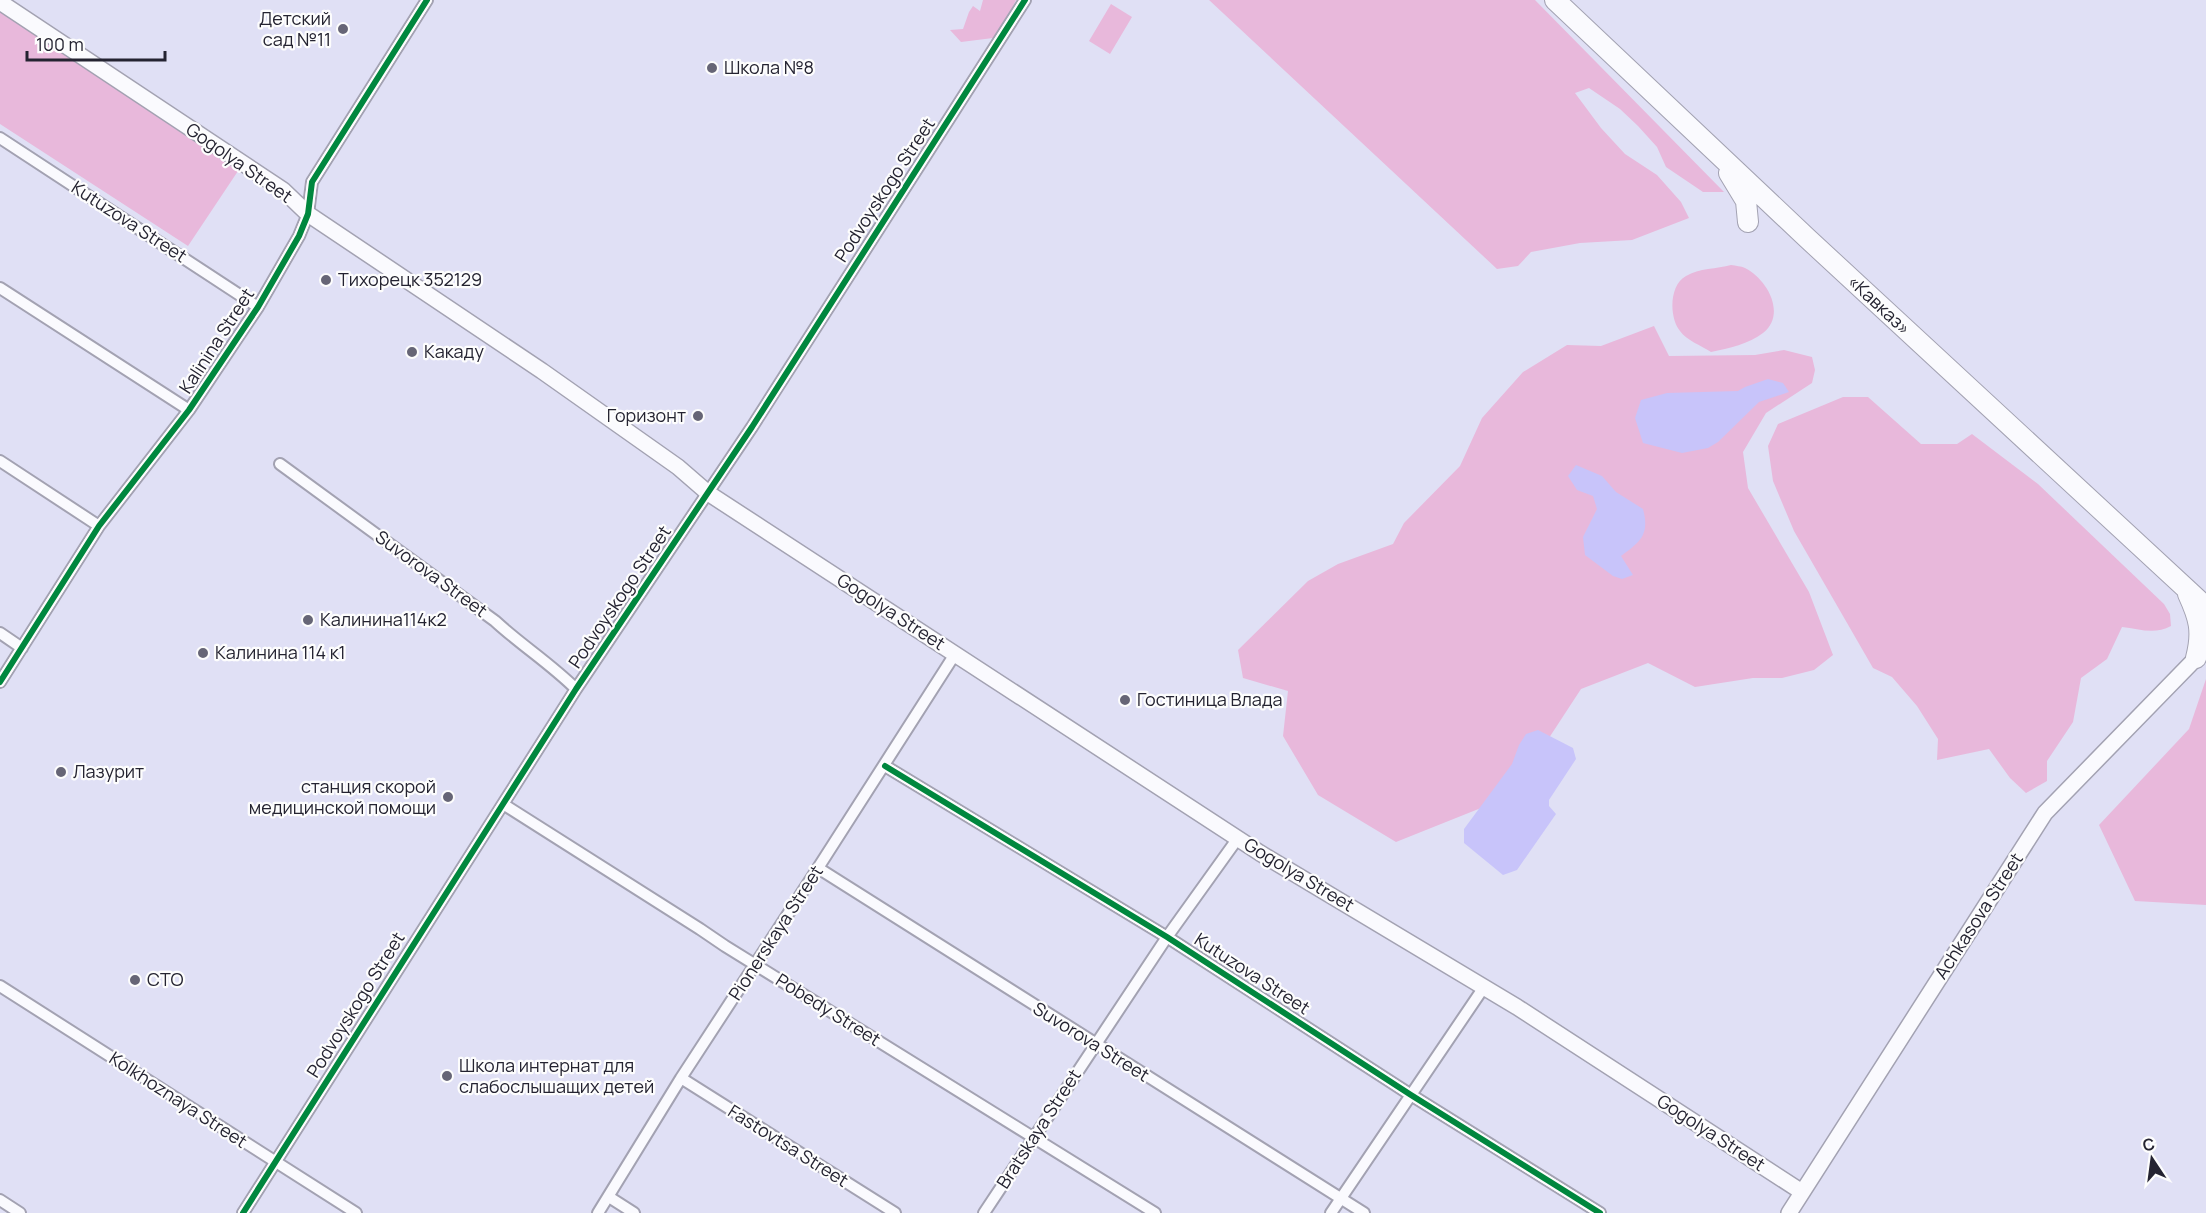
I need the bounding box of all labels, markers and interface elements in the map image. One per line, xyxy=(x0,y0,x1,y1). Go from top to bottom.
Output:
place label: Детский сад №11 xyxy=(259,6,331,51)
marker: Детский сад №11 xyxy=(336,22,350,36)
scale bar xyxy=(27,24,165,62)
text: 100 m xyxy=(36,32,84,56)
place label: Школа №8 xyxy=(724,55,814,79)
marker: Школа №8 xyxy=(705,61,719,75)
street label: Podvoyskogo Street xyxy=(829,113,940,266)
street label: Gogolya Street xyxy=(182,117,297,208)
street label: Kutuzova Street xyxy=(67,175,192,267)
place label: Тихорецк 352129 xyxy=(338,267,482,291)
street label: «Кавказ» xyxy=(1843,269,1916,340)
marker: Тихорецк 352129 xyxy=(319,273,333,287)
street label: Kalinina Street xyxy=(173,283,259,398)
place label: Какаду xyxy=(424,339,484,363)
marker: Какаду xyxy=(405,345,419,359)
place label: Горизонт xyxy=(607,403,686,427)
marker: Горизонт xyxy=(691,409,705,423)
street label: Podvoyskogo Street xyxy=(562,520,676,673)
street label: Suvorova Street xyxy=(371,524,492,622)
street label: Gogolya Street xyxy=(833,567,950,655)
place label: Калинина114к2 xyxy=(320,607,447,631)
marker: Калинина114к2 xyxy=(301,613,315,627)
place label: Калинина 114 к1 xyxy=(215,640,346,664)
marker: Калинина 114 к1 xyxy=(196,646,210,660)
place label: Гостиница Влада xyxy=(1137,687,1283,711)
marker: Гостиница Влада xyxy=(1118,693,1132,707)
place label: Лазурит xyxy=(73,759,144,783)
marker: Лазурит xyxy=(54,765,68,779)
place label: станция скорой медицинской помощи xyxy=(249,774,436,819)
marker: станция скорой медицинской помощи xyxy=(441,790,455,804)
street label: Gogolya Street xyxy=(1240,832,1359,916)
street label: Achkasova Street xyxy=(1928,848,2028,983)
street label: Pionerskaya Street xyxy=(722,860,828,1005)
street label: Podvoyskogo Street xyxy=(301,927,410,1082)
street label: Kutuzova Street xyxy=(1190,927,1315,1019)
place label: СТО xyxy=(147,967,184,991)
street label: Pobedy Street xyxy=(772,967,885,1051)
marker: СТО xyxy=(128,973,142,987)
street label: Suvorova Street xyxy=(1029,996,1154,1087)
street label: Kolkhoznaya Street xyxy=(105,1046,252,1153)
place label: Школа интернат для слабослышащих детей xyxy=(459,1053,654,1098)
street label: Bratskaya Street xyxy=(991,1064,1086,1193)
marker: Школа интернат для слабослышащих детей xyxy=(440,1069,454,1083)
street label: Gogolya Street xyxy=(1653,1088,1770,1176)
street label: Fastovtsa Street xyxy=(724,1099,853,1192)
north arrow xyxy=(2122,1129,2182,1189)
text: С xyxy=(2140,1132,2157,1156)

